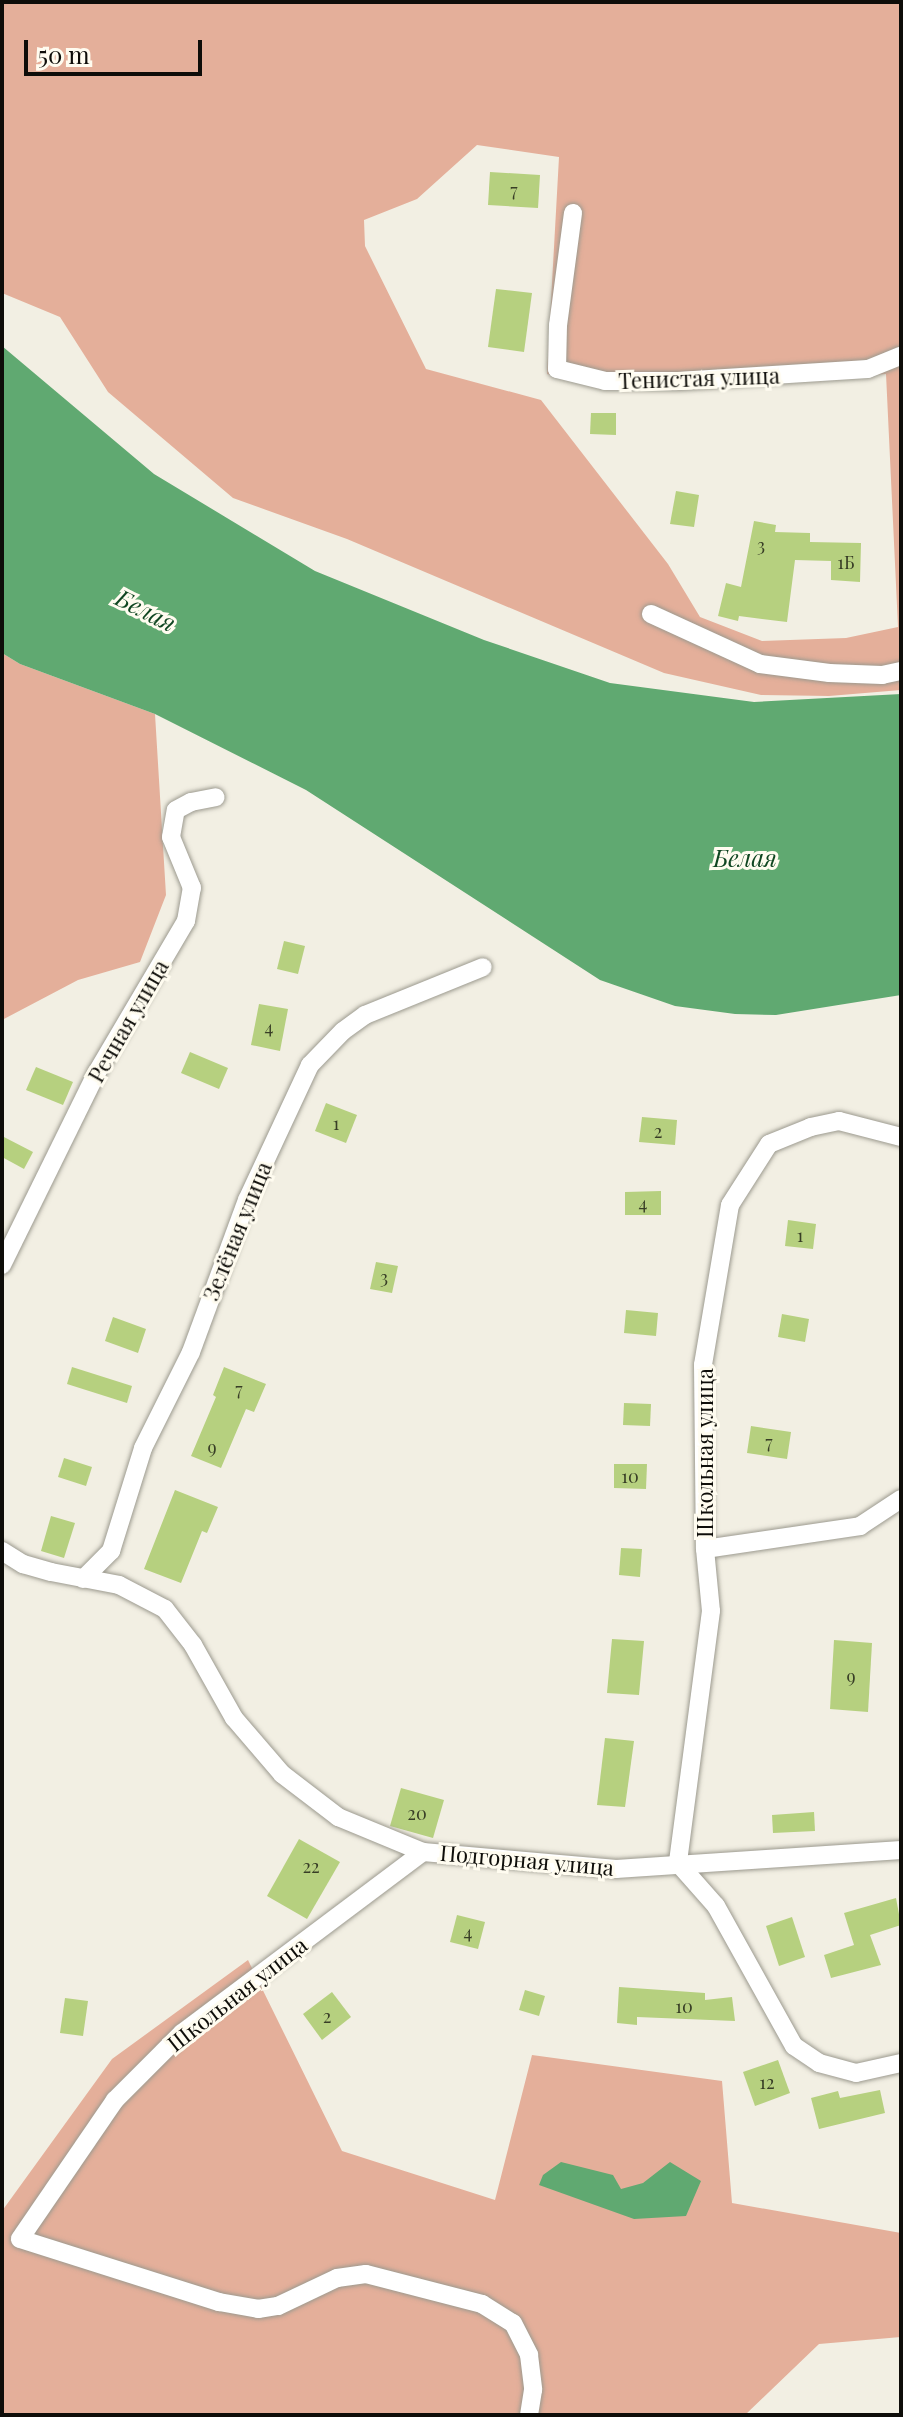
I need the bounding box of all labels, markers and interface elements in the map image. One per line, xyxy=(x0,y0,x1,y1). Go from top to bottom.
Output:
scale bar xyxy=(28,24,206,74)
text: 50 m xyxy=(38,38,90,70)
house number: 7 xyxy=(510,179,518,201)
street label: Тенистая улица xyxy=(618,362,780,394)
house number: 3 xyxy=(757,534,765,556)
house number: 1Б xyxy=(837,551,855,573)
water label: Белая xyxy=(111,583,181,637)
water label: Белая xyxy=(713,844,777,872)
street label: Речная улица xyxy=(82,955,174,1087)
house number: 4 xyxy=(265,1016,273,1038)
house number: 1 xyxy=(333,1112,339,1134)
house number: 2 xyxy=(654,1120,662,1142)
street label: Зелёная улица xyxy=(197,1158,277,1304)
house number: 4 xyxy=(639,1192,647,1214)
house number: 1 xyxy=(797,1224,803,1246)
house number: 3 xyxy=(380,1266,388,1288)
street label: Школьная улица xyxy=(692,1368,718,1538)
house number: 7 xyxy=(235,1378,243,1400)
house number: 7 xyxy=(765,1431,773,1453)
house number: 9 xyxy=(207,1436,217,1458)
house number: 10 xyxy=(621,1465,639,1487)
house number: 9 xyxy=(846,1665,856,1687)
house number: 20 xyxy=(407,1802,427,1824)
street label: Подгорная улица xyxy=(439,1839,615,1881)
house number: 22 xyxy=(302,1855,320,1877)
house number: 4 xyxy=(464,1921,472,1943)
street label: Школьная улица xyxy=(162,1931,312,2057)
house number: 10 xyxy=(675,1995,693,2017)
house number: 2 xyxy=(323,2005,331,2027)
house number: 12 xyxy=(759,2071,775,2093)

